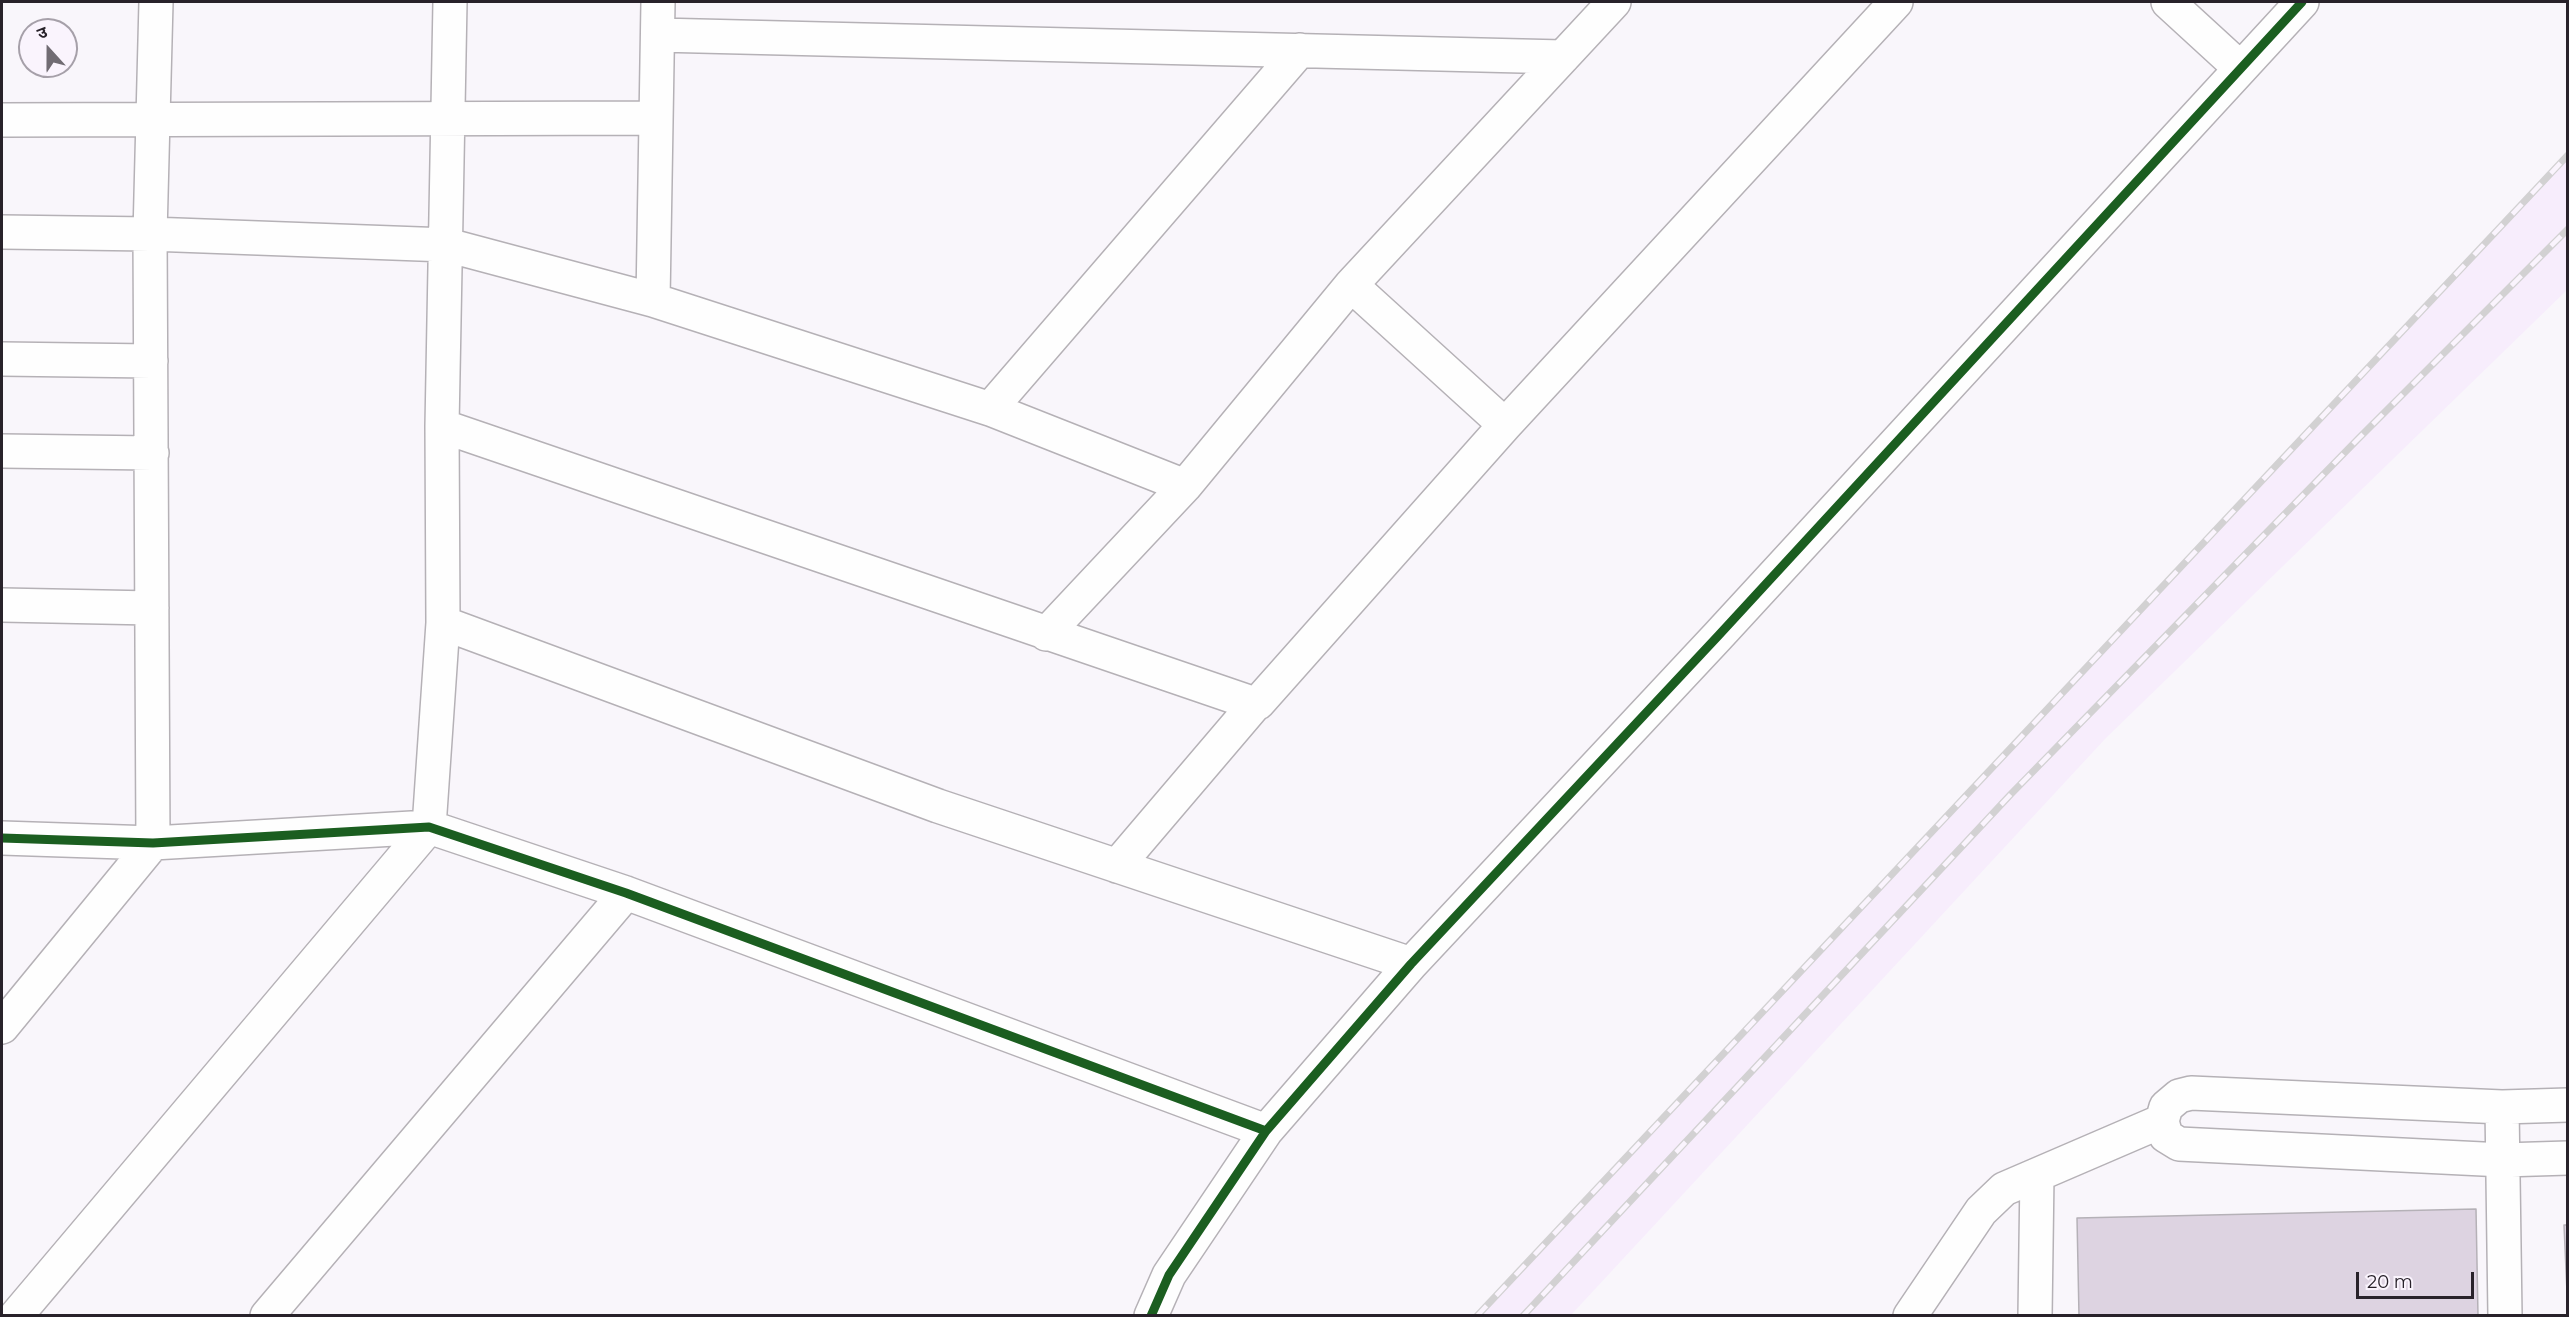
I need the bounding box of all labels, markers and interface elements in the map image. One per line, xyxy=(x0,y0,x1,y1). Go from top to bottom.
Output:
north arrow xyxy=(18,18,78,78)
text: उ xyxy=(34,22,50,43)
scale bar xyxy=(2359,1260,2478,1298)
text: 20 m xyxy=(2367,1271,2413,1293)

